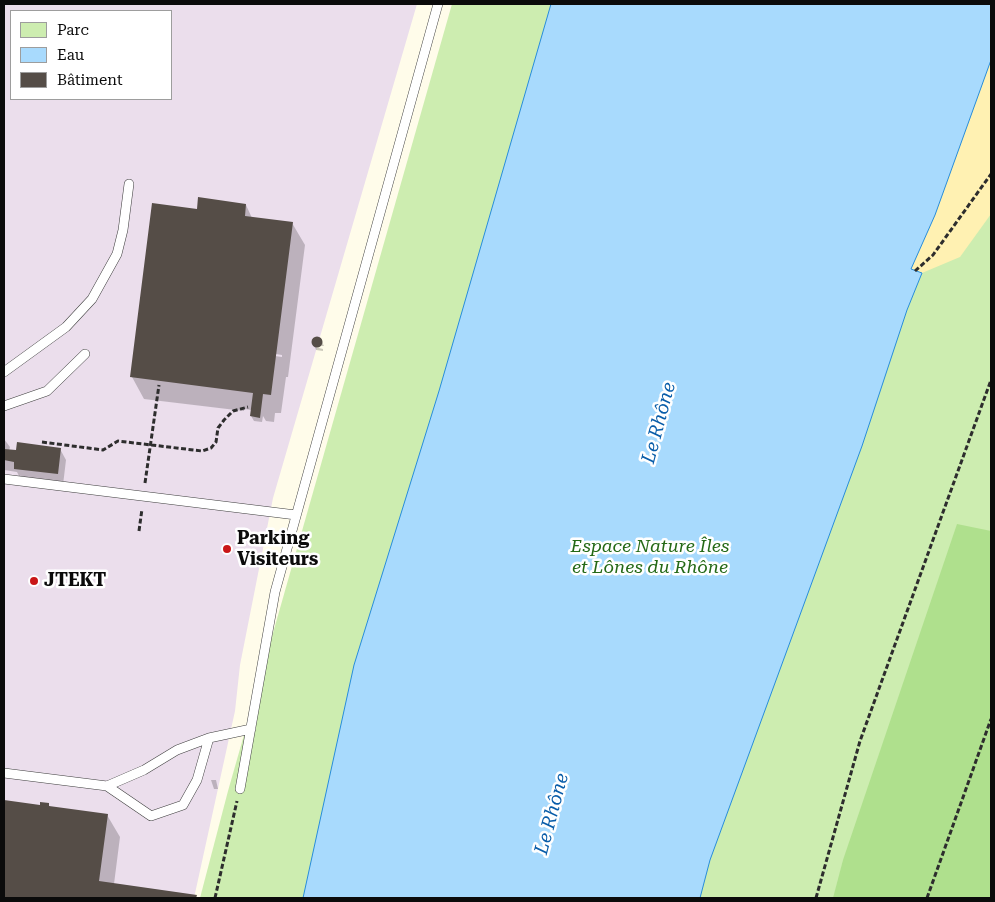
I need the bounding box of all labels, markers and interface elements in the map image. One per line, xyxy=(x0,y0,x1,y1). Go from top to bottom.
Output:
legend xyxy=(10,10,172,100)
text: Parc xyxy=(57,21,89,39)
text: Eau xyxy=(57,46,84,64)
text: Bâtiment xyxy=(57,71,123,89)
water label: Le Rhône xyxy=(637,380,681,466)
place label: Parking Visiteurs xyxy=(237,528,318,570)
park label: Espace Nature Îles et Lônes du Rhône xyxy=(571,536,729,578)
marker: Parking Visiteurs xyxy=(221,543,233,555)
place label: JTEKT xyxy=(44,570,106,592)
marker: JTEKT xyxy=(28,575,40,587)
water label: Le Rhône xyxy=(530,771,574,857)

